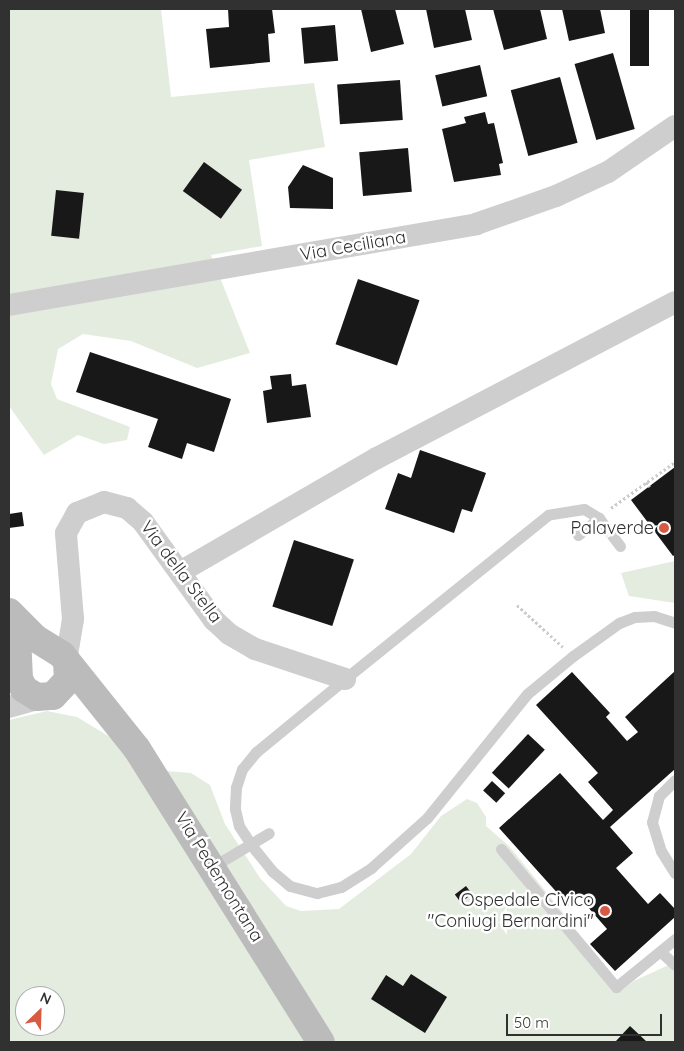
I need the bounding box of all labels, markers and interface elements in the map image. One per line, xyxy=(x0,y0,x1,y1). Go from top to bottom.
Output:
street label: Via Ceciliana xyxy=(298,226,408,266)
street label: Via della Stella xyxy=(136,517,226,627)
place label: Palaverde xyxy=(570,517,654,539)
marker: Palaverde xyxy=(658,522,670,534)
street label: Via Pedemontana xyxy=(170,808,268,946)
place label: Ospedale Civico "Coniugi Bernardini" xyxy=(428,890,594,932)
marker: Ospedale Civico "Coniugi Bernardini" xyxy=(598,904,612,918)
north arrow xyxy=(15,986,65,1036)
text: N xyxy=(37,988,54,1009)
scale bar xyxy=(509,1004,665,1036)
text: 50 m xyxy=(514,1013,549,1032)

